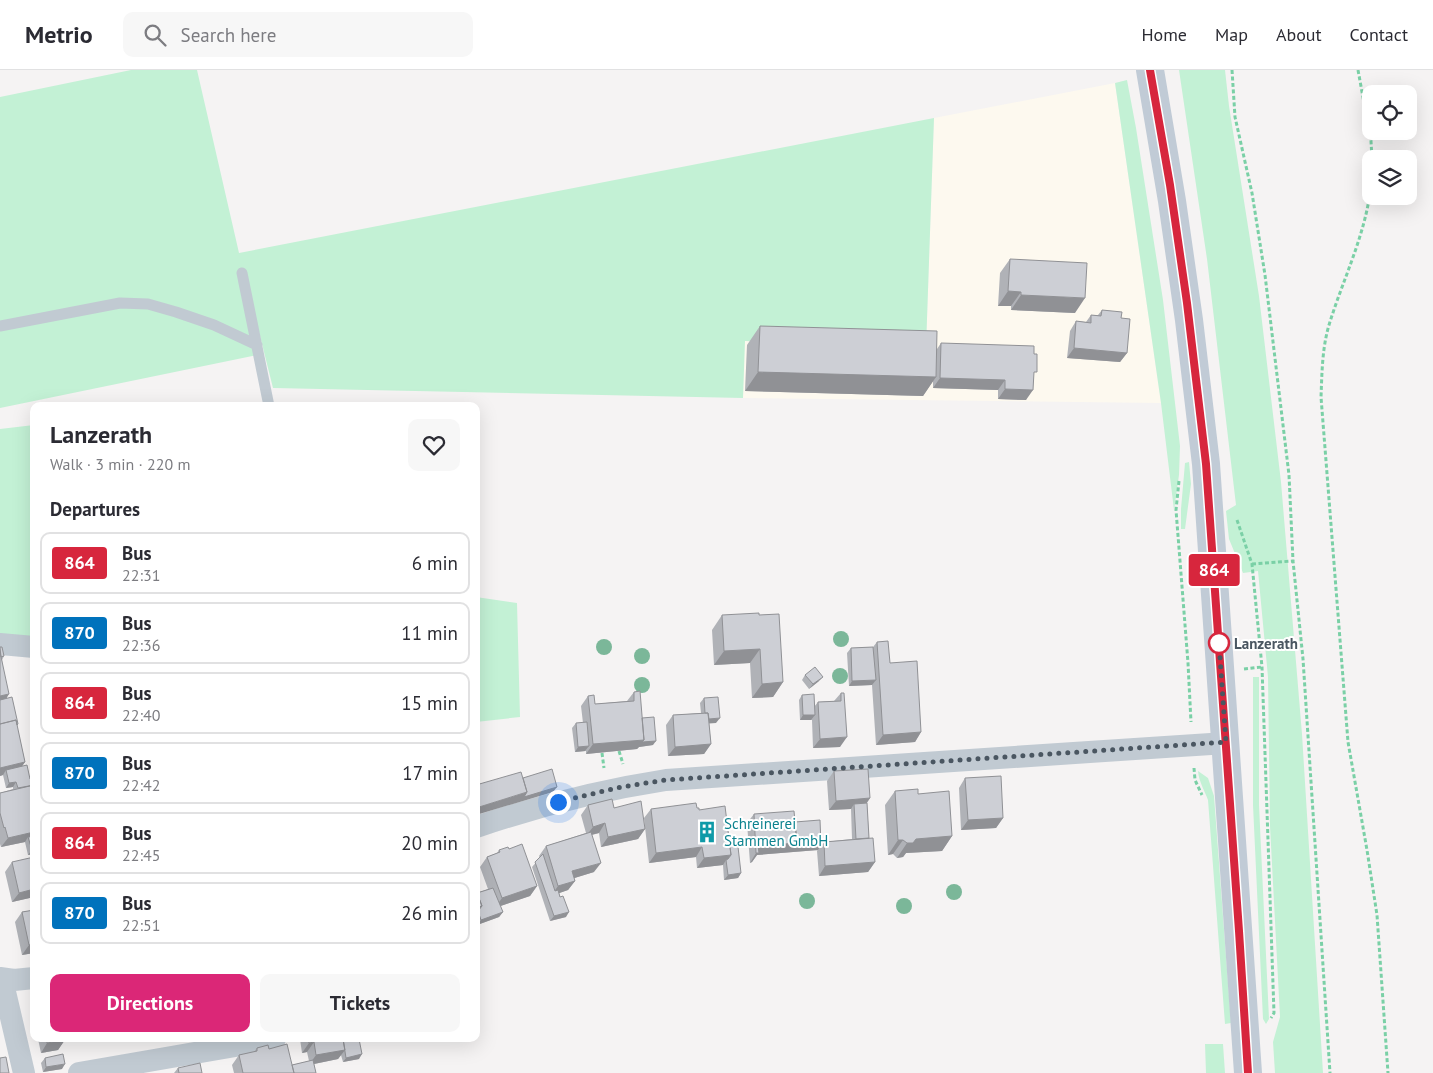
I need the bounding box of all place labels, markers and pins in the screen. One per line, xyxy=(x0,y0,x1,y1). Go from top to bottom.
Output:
marker: Lanzerath xyxy=(1208,632,1230,654)
place label: Lanzerath xyxy=(1234,634,1298,653)
place label: Schreinerei Stammen GmbH xyxy=(724,814,828,850)
building icon: Schreinerei Stammen GmbH xyxy=(694,819,720,845)

